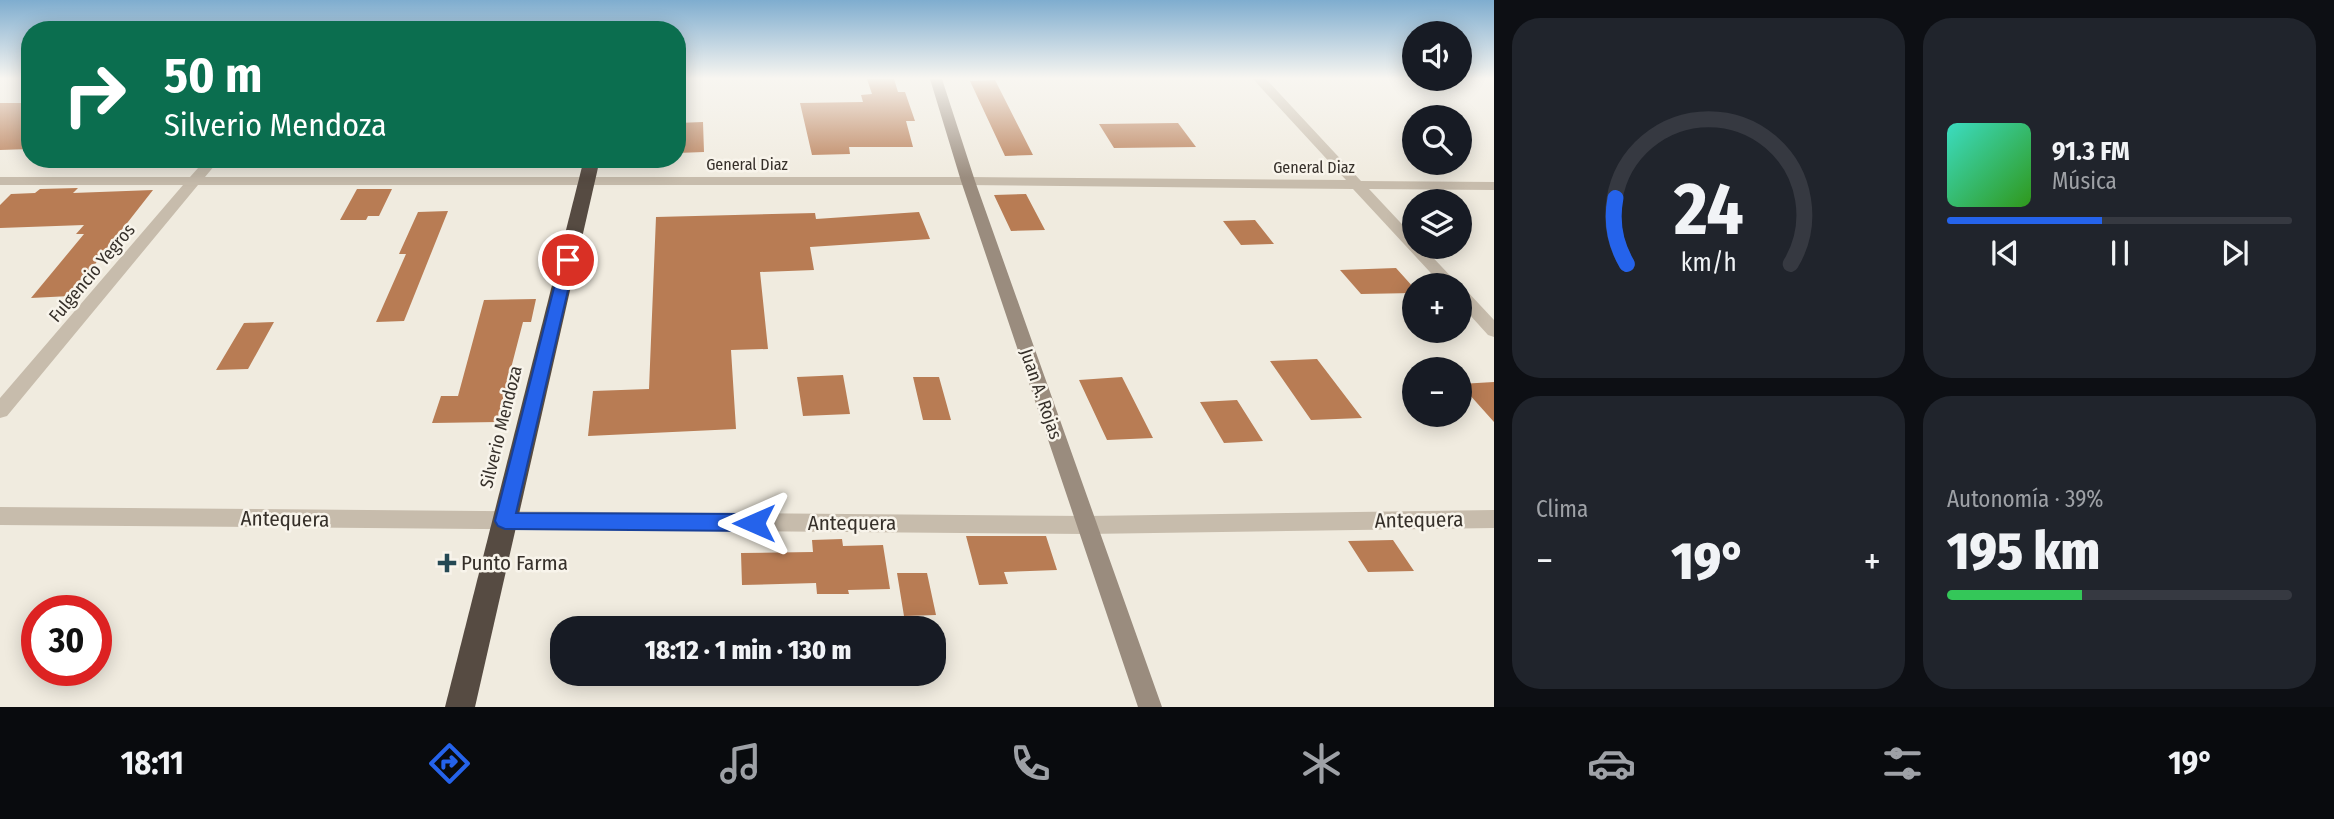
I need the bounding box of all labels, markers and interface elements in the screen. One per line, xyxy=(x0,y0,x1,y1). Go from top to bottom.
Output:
map controls xyxy=(1402,21,1472,427)
button: sound xyxy=(1402,21,1472,91)
text: 50 m xyxy=(164,46,262,105)
icon: right xyxy=(49,49,140,140)
button: search xyxy=(1402,105,1472,175)
text: Silverio Mendoza xyxy=(164,106,387,144)
text: 91.3 FM xyxy=(2052,136,2130,167)
street label: General Diaz xyxy=(706,155,788,174)
street label: General Diaz xyxy=(1273,158,1355,177)
text: 24 xyxy=(1673,166,1743,253)
text: Música xyxy=(2052,167,2117,195)
button: layers xyxy=(1402,189,1472,259)
street label: Fulgencio Yegros xyxy=(44,219,140,327)
pin xyxy=(538,230,598,290)
icon: previous xyxy=(1986,234,2024,272)
icon: pause xyxy=(2101,234,2139,272)
icon: next xyxy=(2216,234,2254,272)
icon: arrive xyxy=(549,241,587,279)
text: km/h xyxy=(1681,248,1736,278)
button: + xyxy=(1402,273,1472,343)
street label: Juan A. Rojas xyxy=(1015,346,1067,442)
button: − xyxy=(1402,357,1472,427)
street label: Silverio Mendoza xyxy=(475,363,527,490)
text: Autonomía · 39% xyxy=(1947,485,2104,513)
position arrow xyxy=(717,486,791,560)
text: Clima xyxy=(1536,495,1588,523)
street label: Antequera xyxy=(240,505,330,533)
street label: Antequera xyxy=(1374,506,1464,534)
street label: Antequera xyxy=(808,510,896,536)
text: 195 km xyxy=(1947,520,2100,583)
text: 19° xyxy=(1671,530,1746,593)
text: − xyxy=(1536,538,1553,584)
text: + xyxy=(1864,538,1881,584)
place label: Punto Farma xyxy=(461,550,568,576)
marker: Punto Farma xyxy=(439,555,455,571)
speed limit sign: 30 xyxy=(21,595,112,686)
text: 18:12 · 1 min · 130 m xyxy=(645,635,851,666)
icon: directions xyxy=(425,739,474,788)
icon: music xyxy=(716,739,765,788)
icon: phone xyxy=(1006,739,1055,788)
icon: climate xyxy=(1297,739,1346,788)
icon: car xyxy=(1587,739,1636,788)
icon: filters xyxy=(1878,739,1927,788)
text: 18:11 xyxy=(121,744,184,782)
text: 19° xyxy=(2168,744,2213,782)

